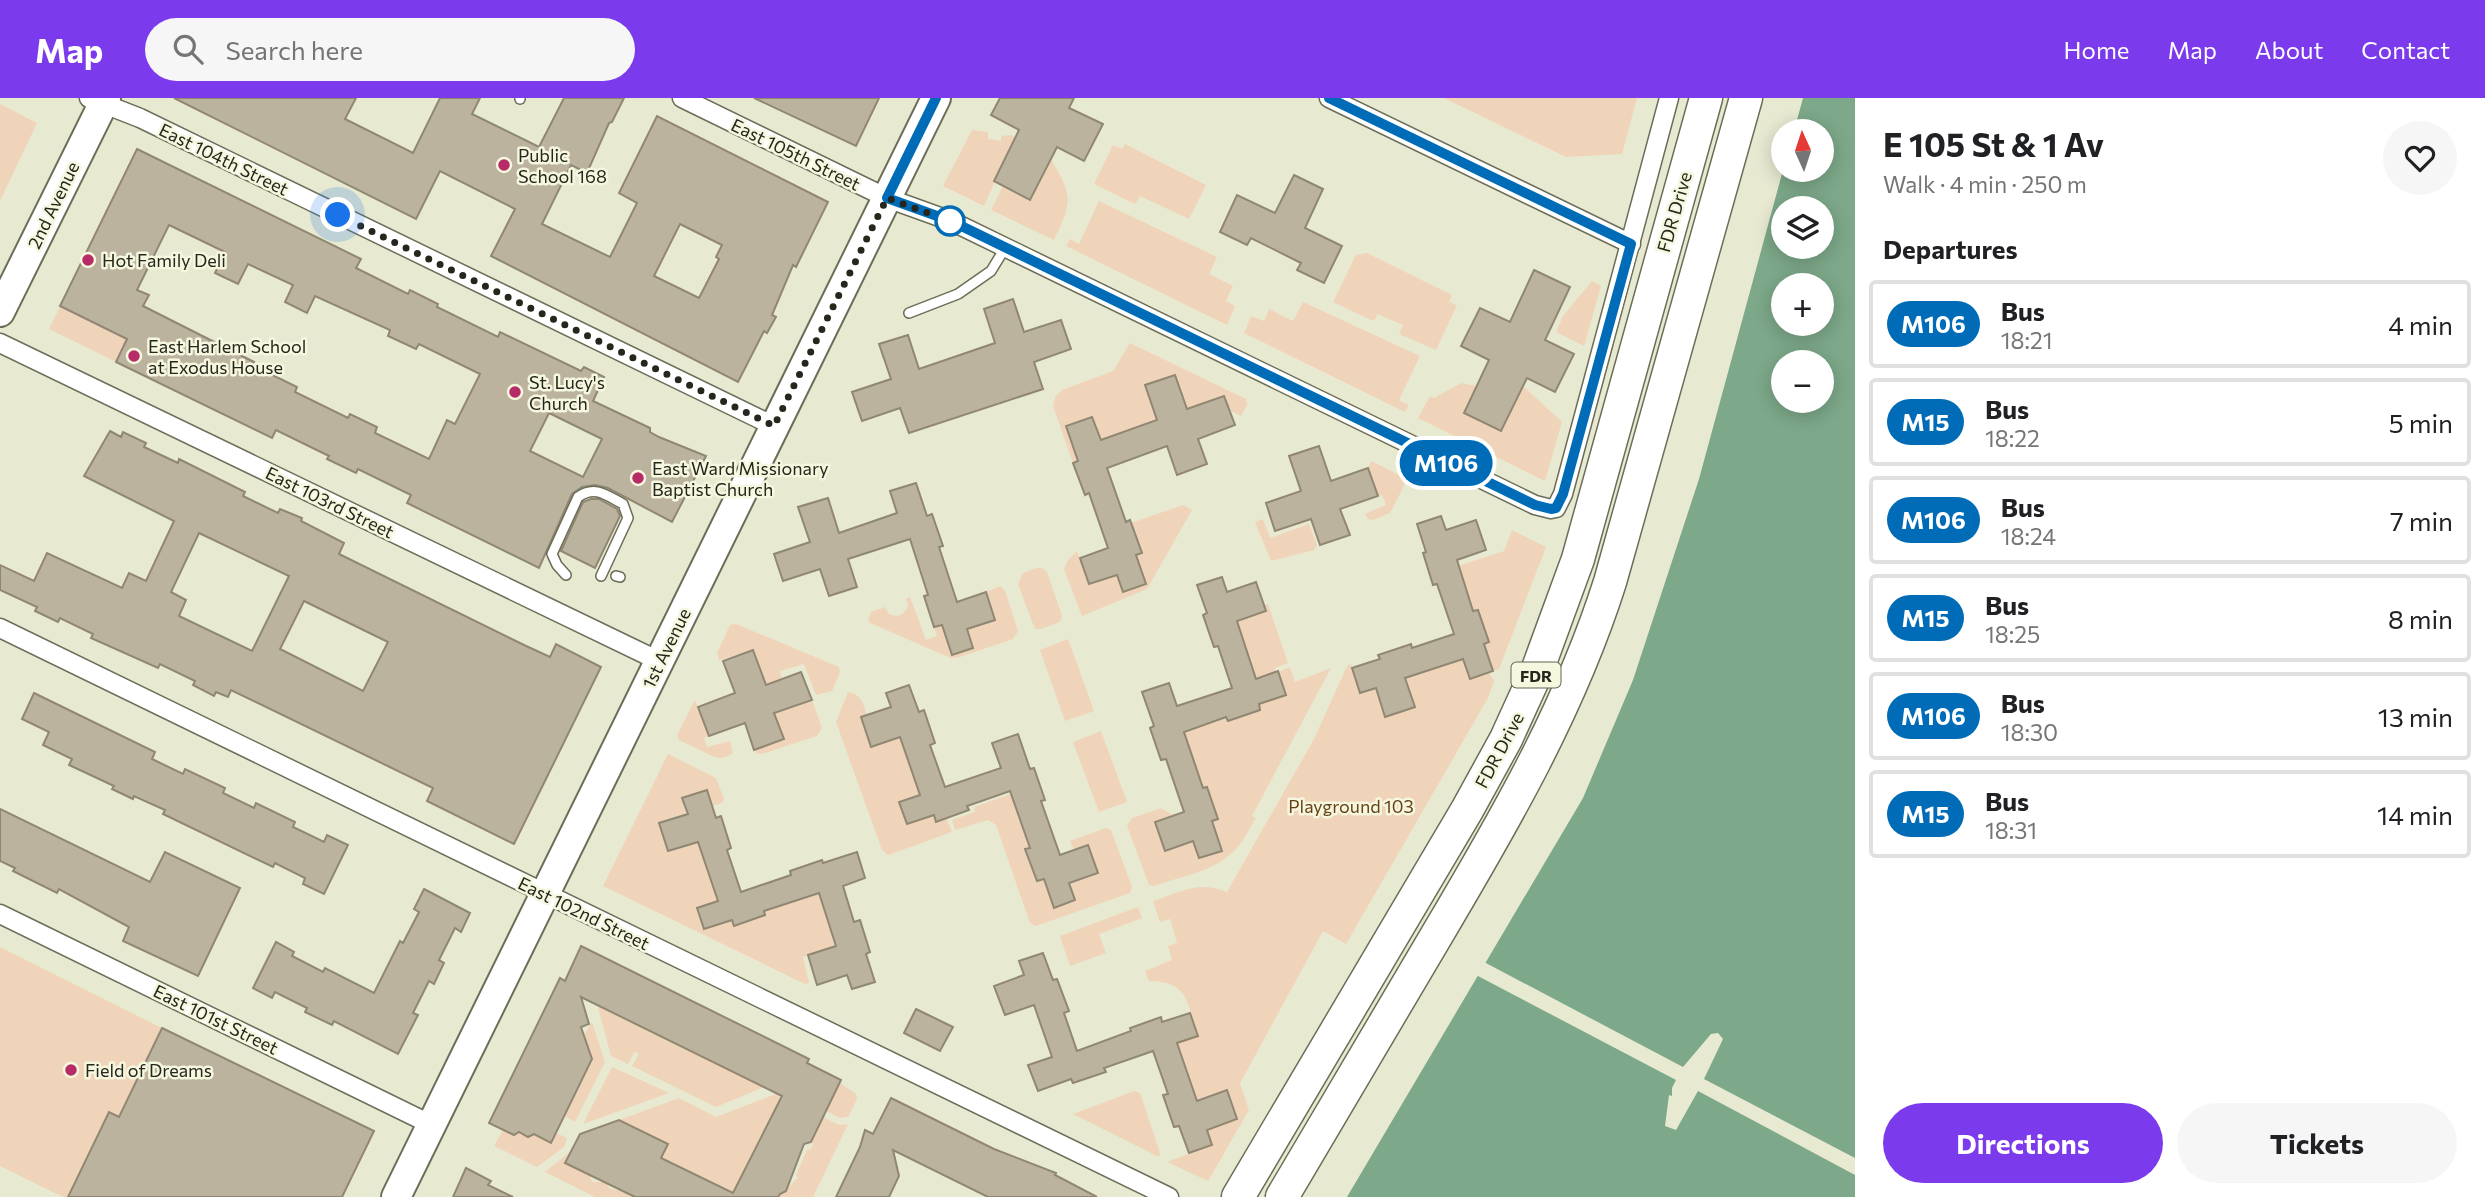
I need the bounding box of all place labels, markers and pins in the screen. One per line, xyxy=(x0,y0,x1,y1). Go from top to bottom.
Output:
place label: Public School 168 xyxy=(518,144,607,187)
marker: Public School 168 xyxy=(496,157,512,173)
unlabelled marker xyxy=(935,206,965,236)
place label: Hot Family Deli xyxy=(102,249,226,271)
marker: Hot Family Deli xyxy=(80,252,96,268)
place label: East Harlem School at Exodus House xyxy=(148,335,306,378)
marker: East Harlem School at Exodus House xyxy=(126,348,142,364)
place label: St. Lucy's Church xyxy=(529,371,605,414)
marker: St. Lucy's Church xyxy=(507,384,523,400)
place label: East Ward Missionary Baptist Church xyxy=(652,457,828,500)
marker: East Ward Missionary Baptist Church xyxy=(630,470,646,486)
place label: Field of Dreams xyxy=(85,1059,212,1081)
marker: Field of Dreams xyxy=(63,1062,79,1078)

